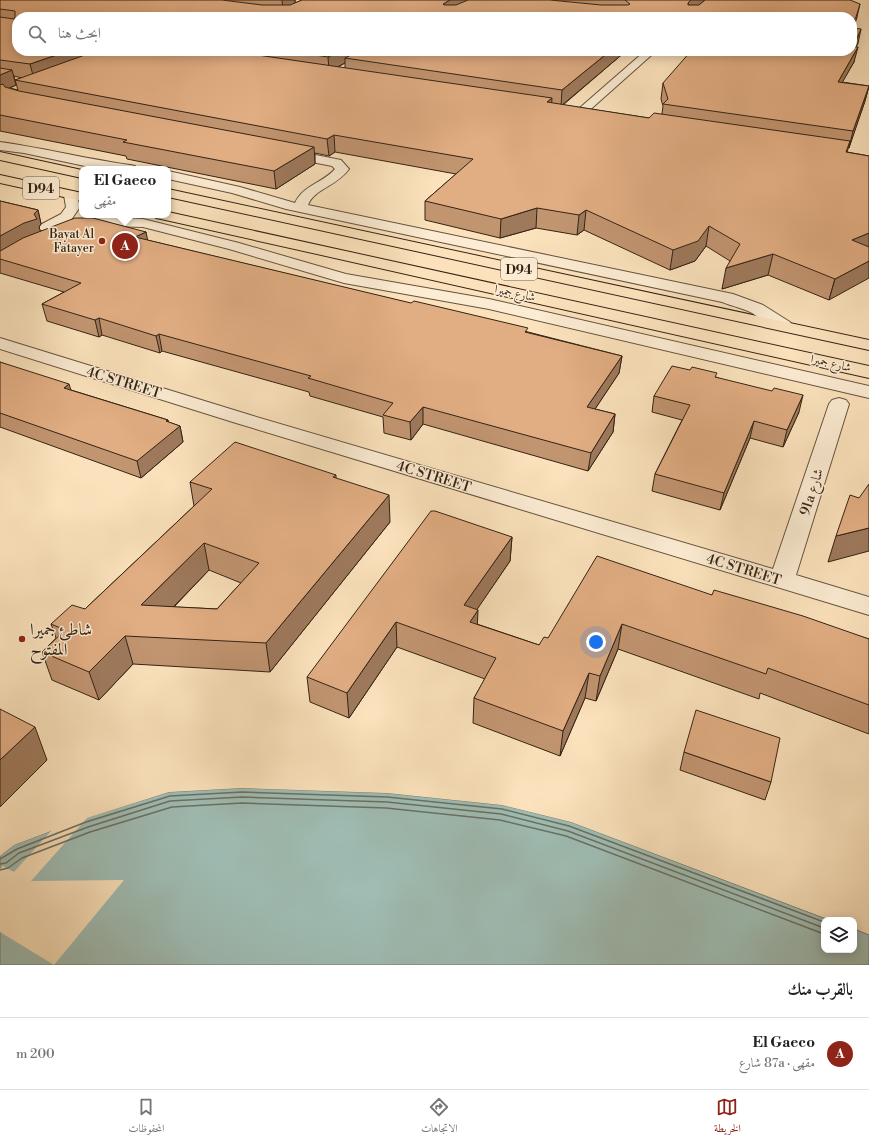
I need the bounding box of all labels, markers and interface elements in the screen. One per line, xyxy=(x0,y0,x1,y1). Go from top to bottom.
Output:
search box xyxy=(12,12,857,56)
icon: search xyxy=(26,23,48,45)
text: ابحث هنا xyxy=(58,24,101,43)
popup xyxy=(79,166,171,218)
text: El Gaeco xyxy=(94,171,156,190)
road number: D94 xyxy=(23,177,59,199)
text: مقهى xyxy=(94,193,116,209)
place label: Bayat Al Fatayer xyxy=(48,227,94,256)
pin: A xyxy=(112,231,138,261)
marker: Bayat Al Fatayer xyxy=(97,236,107,246)
road number: D94 xyxy=(501,258,537,280)
street label: شارع جميرا xyxy=(493,282,537,308)
street label: شارع جميرا xyxy=(808,352,853,378)
street label: 4C STREET xyxy=(84,363,163,403)
street label: 4C STREET xyxy=(394,457,473,497)
street label: 91a شارع xyxy=(796,466,830,519)
street label: 4C STREET xyxy=(704,550,783,590)
place label: شاطئ جميرا المفتوح xyxy=(30,619,92,664)
your location xyxy=(586,632,606,652)
marker: شاطئ جميرا المفتوح xyxy=(17,634,27,644)
map controls xyxy=(821,917,857,953)
button: layers xyxy=(821,917,857,953)
text: بالقرب منك xyxy=(787,979,853,1001)
text: El Gaeco xyxy=(753,1033,815,1052)
text: 200 m xyxy=(16,1046,55,1062)
text: A xyxy=(835,1046,845,1062)
text: مقهى · 87a شارع xyxy=(739,1055,815,1071)
tab: المحفوظات xyxy=(128,1096,164,1139)
tab: الاتجاهات xyxy=(421,1096,458,1139)
tab: الخريطة xyxy=(714,1096,741,1139)

